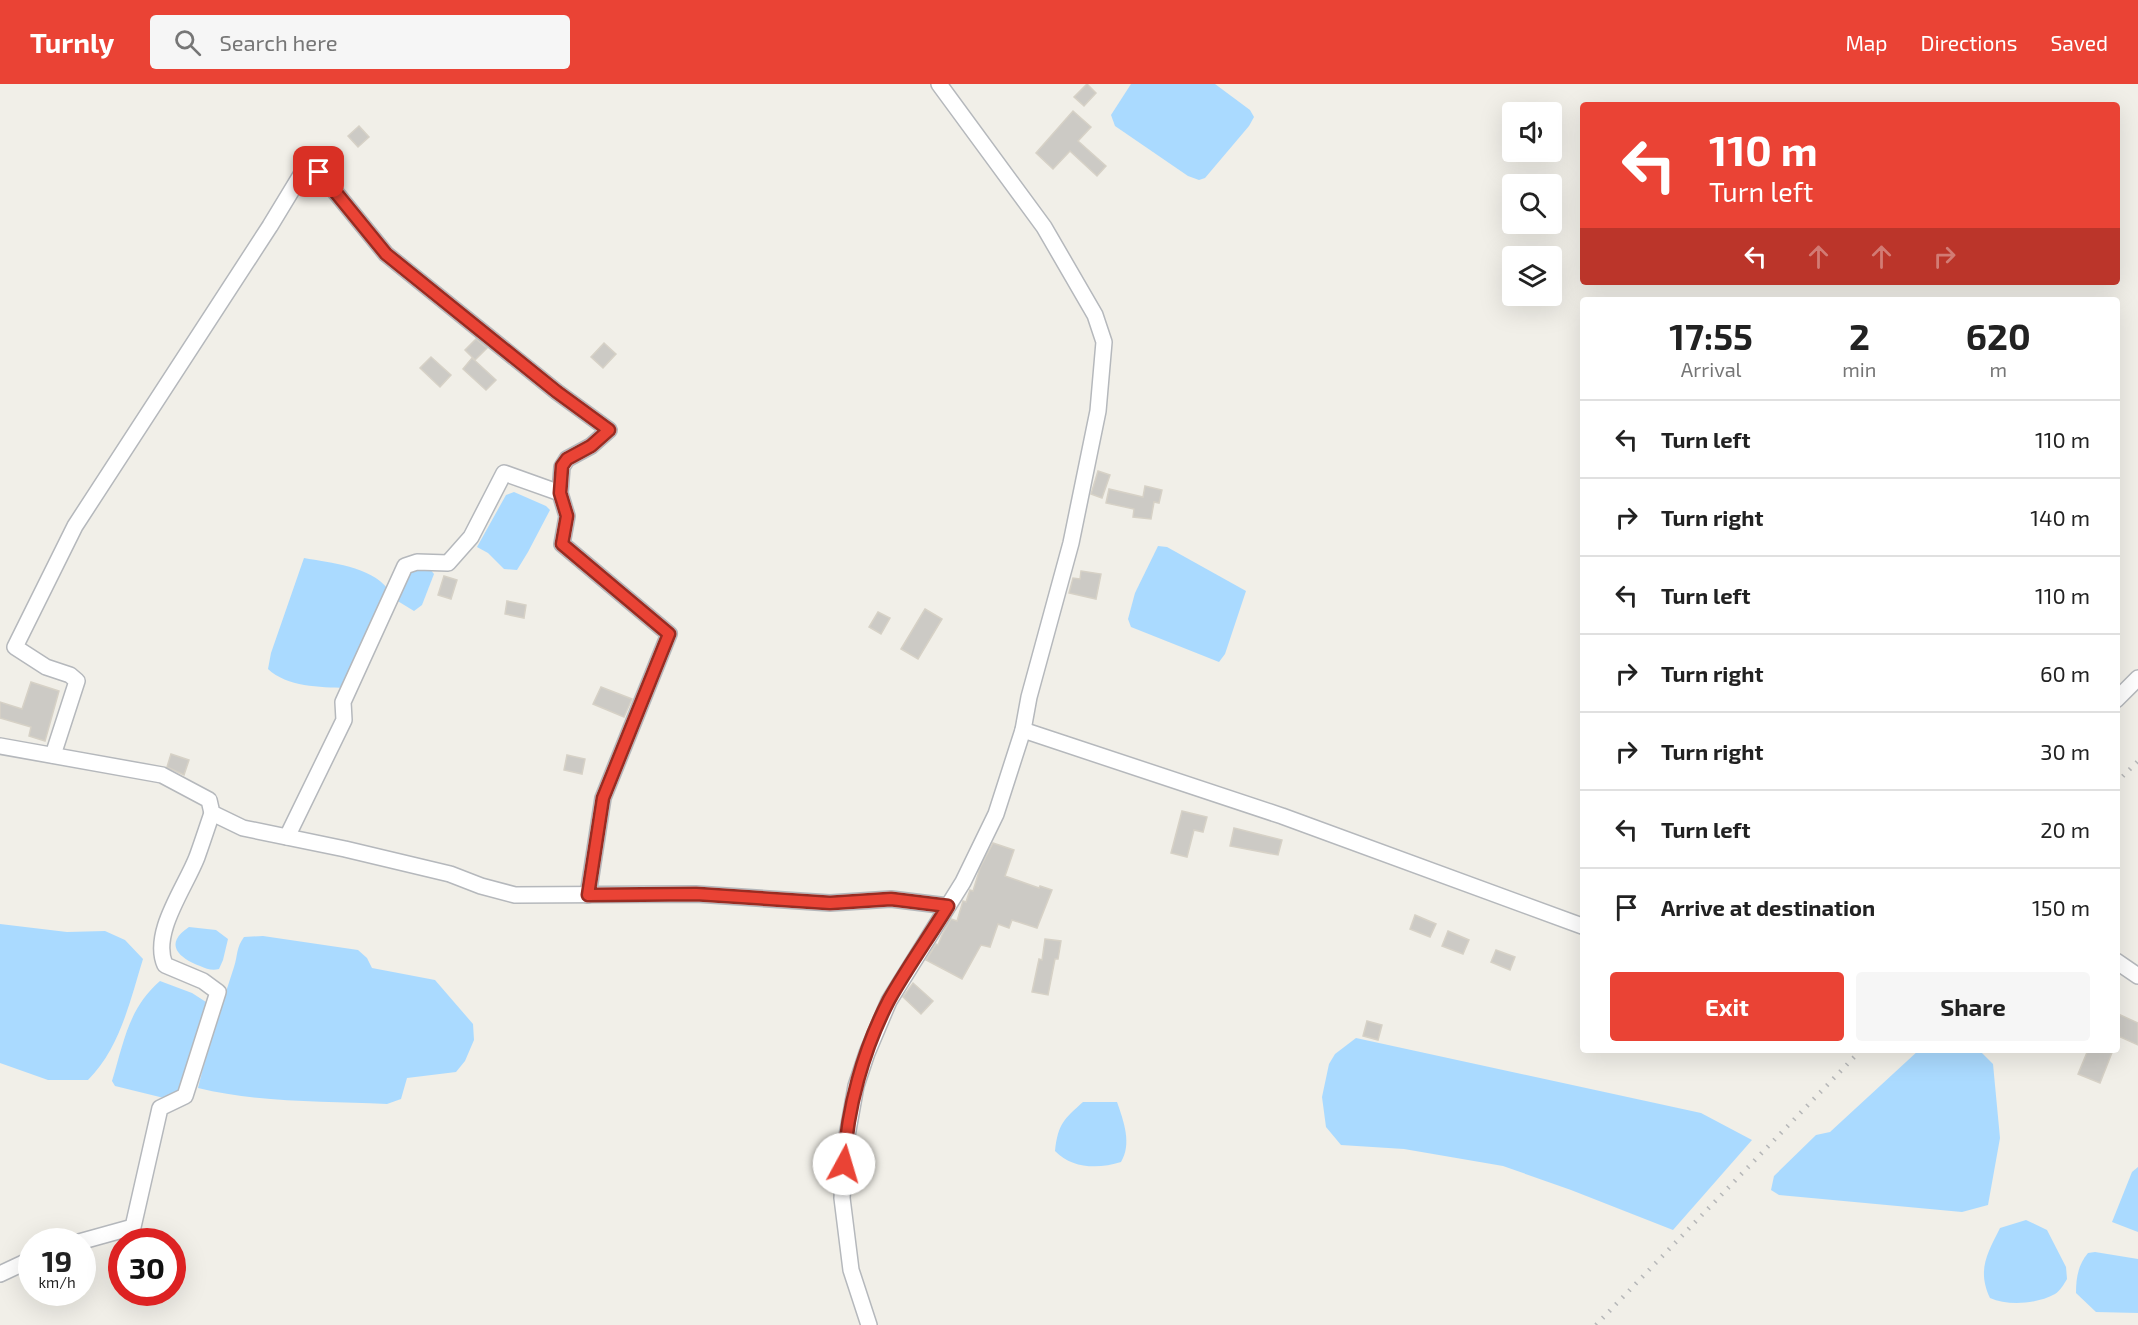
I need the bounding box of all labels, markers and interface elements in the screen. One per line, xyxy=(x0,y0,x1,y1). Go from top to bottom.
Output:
search box xyxy=(150,15,570,69)
text: Turnly xyxy=(30,25,114,59)
icon: search xyxy=(171,26,204,59)
text: Search here xyxy=(219,29,338,55)
text: Map xyxy=(1845,30,1888,55)
text: Directions xyxy=(1921,30,2017,55)
text: Saved xyxy=(2050,30,2108,55)
map controls xyxy=(1502,102,1562,306)
button: sound xyxy=(1502,102,1562,162)
text: 110 m xyxy=(1709,124,1818,174)
icon: left xyxy=(1610,126,1688,204)
pin xyxy=(293,146,344,197)
icon: arrive xyxy=(302,155,335,188)
button: search xyxy=(1502,174,1562,234)
text: Turn left xyxy=(1709,175,1813,207)
icon: left xyxy=(1739,240,1772,273)
icon: ahead xyxy=(1802,240,1835,273)
icon: ahead xyxy=(1865,240,1898,273)
icon: right xyxy=(1928,240,1961,273)
button: layers xyxy=(1502,246,1562,306)
text: 17:55 xyxy=(1669,314,1753,357)
text: 2 xyxy=(1849,314,1870,357)
text: 620 xyxy=(1966,314,2031,357)
text: Arrival xyxy=(1681,357,1742,381)
text: min xyxy=(1842,357,1876,381)
text: m xyxy=(1989,357,2007,381)
icon: left xyxy=(1610,423,1643,456)
text: Turn left xyxy=(1661,426,1750,452)
text: 110 m xyxy=(2035,426,2090,452)
icon: right xyxy=(1610,501,1643,534)
text: Turn right xyxy=(1661,504,1763,530)
text: 140 m xyxy=(2030,504,2090,530)
icon: left xyxy=(1610,579,1643,612)
text: Turn left xyxy=(1661,582,1750,608)
text: 110 m xyxy=(2035,582,2090,608)
icon: right xyxy=(1610,657,1643,690)
text: Turn right xyxy=(1661,660,1763,686)
text: 60 m xyxy=(2040,660,2090,686)
icon: right xyxy=(1610,735,1643,768)
text: Turn right xyxy=(1661,738,1763,764)
text: 30 m xyxy=(2040,738,2090,764)
icon: left xyxy=(1610,813,1643,846)
text: Turn left xyxy=(1661,816,1750,842)
text: 20 m xyxy=(2040,816,2090,842)
icon: arrive xyxy=(1610,891,1643,924)
text: Arrive at destination xyxy=(1661,894,1875,920)
text: 150 m xyxy=(2032,894,2090,920)
button: Exit xyxy=(1610,972,1844,1041)
button: Share xyxy=(1856,972,2090,1041)
position arrow xyxy=(812,1132,876,1196)
speed limit sign: 30 xyxy=(108,1228,186,1306)
text: 19 xyxy=(42,1242,72,1278)
text: km/h xyxy=(38,1273,76,1291)

